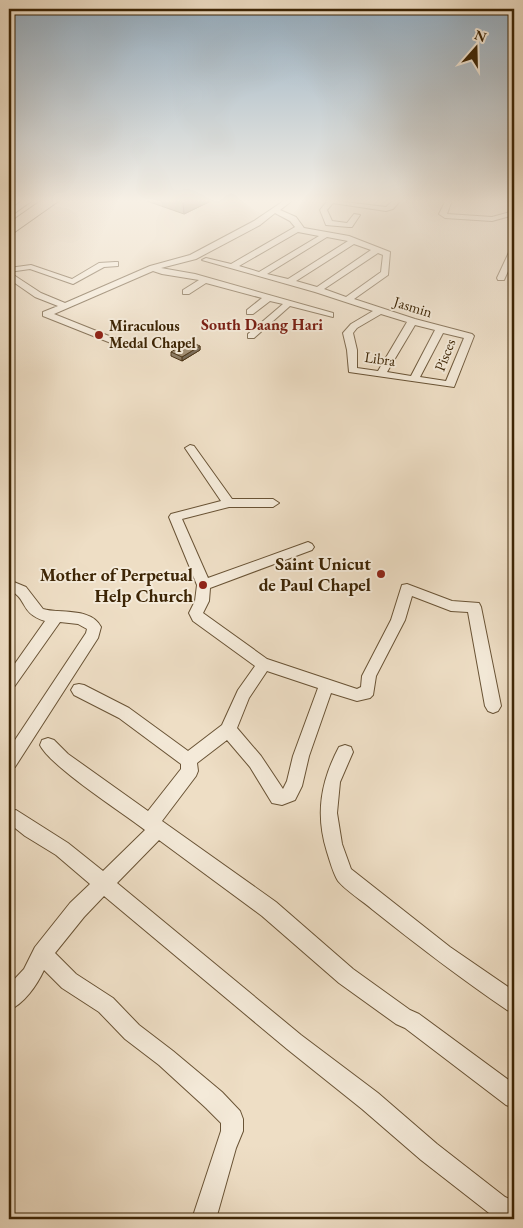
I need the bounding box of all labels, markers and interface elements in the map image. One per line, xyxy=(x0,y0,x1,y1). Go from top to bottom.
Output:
north arrow xyxy=(450,22,500,72)
text: N xyxy=(472,25,489,46)
street label: Jasmin xyxy=(390,291,435,321)
district label: South Daang Hari xyxy=(201,314,323,335)
place label: Miraculous Medal Chapel xyxy=(109,316,196,352)
marker: Miraculous Medal Chapel xyxy=(93,329,105,341)
street label: Pisces xyxy=(430,336,459,374)
street label: Libra xyxy=(363,347,397,370)
place label: Saint Unicut de Paul Chapel xyxy=(259,552,371,596)
place label: Mother of Perpetual Help Church xyxy=(40,563,193,607)
marker: Saint Unicut de Paul Chapel xyxy=(375,568,387,580)
marker: Mother of Perpetual Help Church xyxy=(197,579,209,591)

